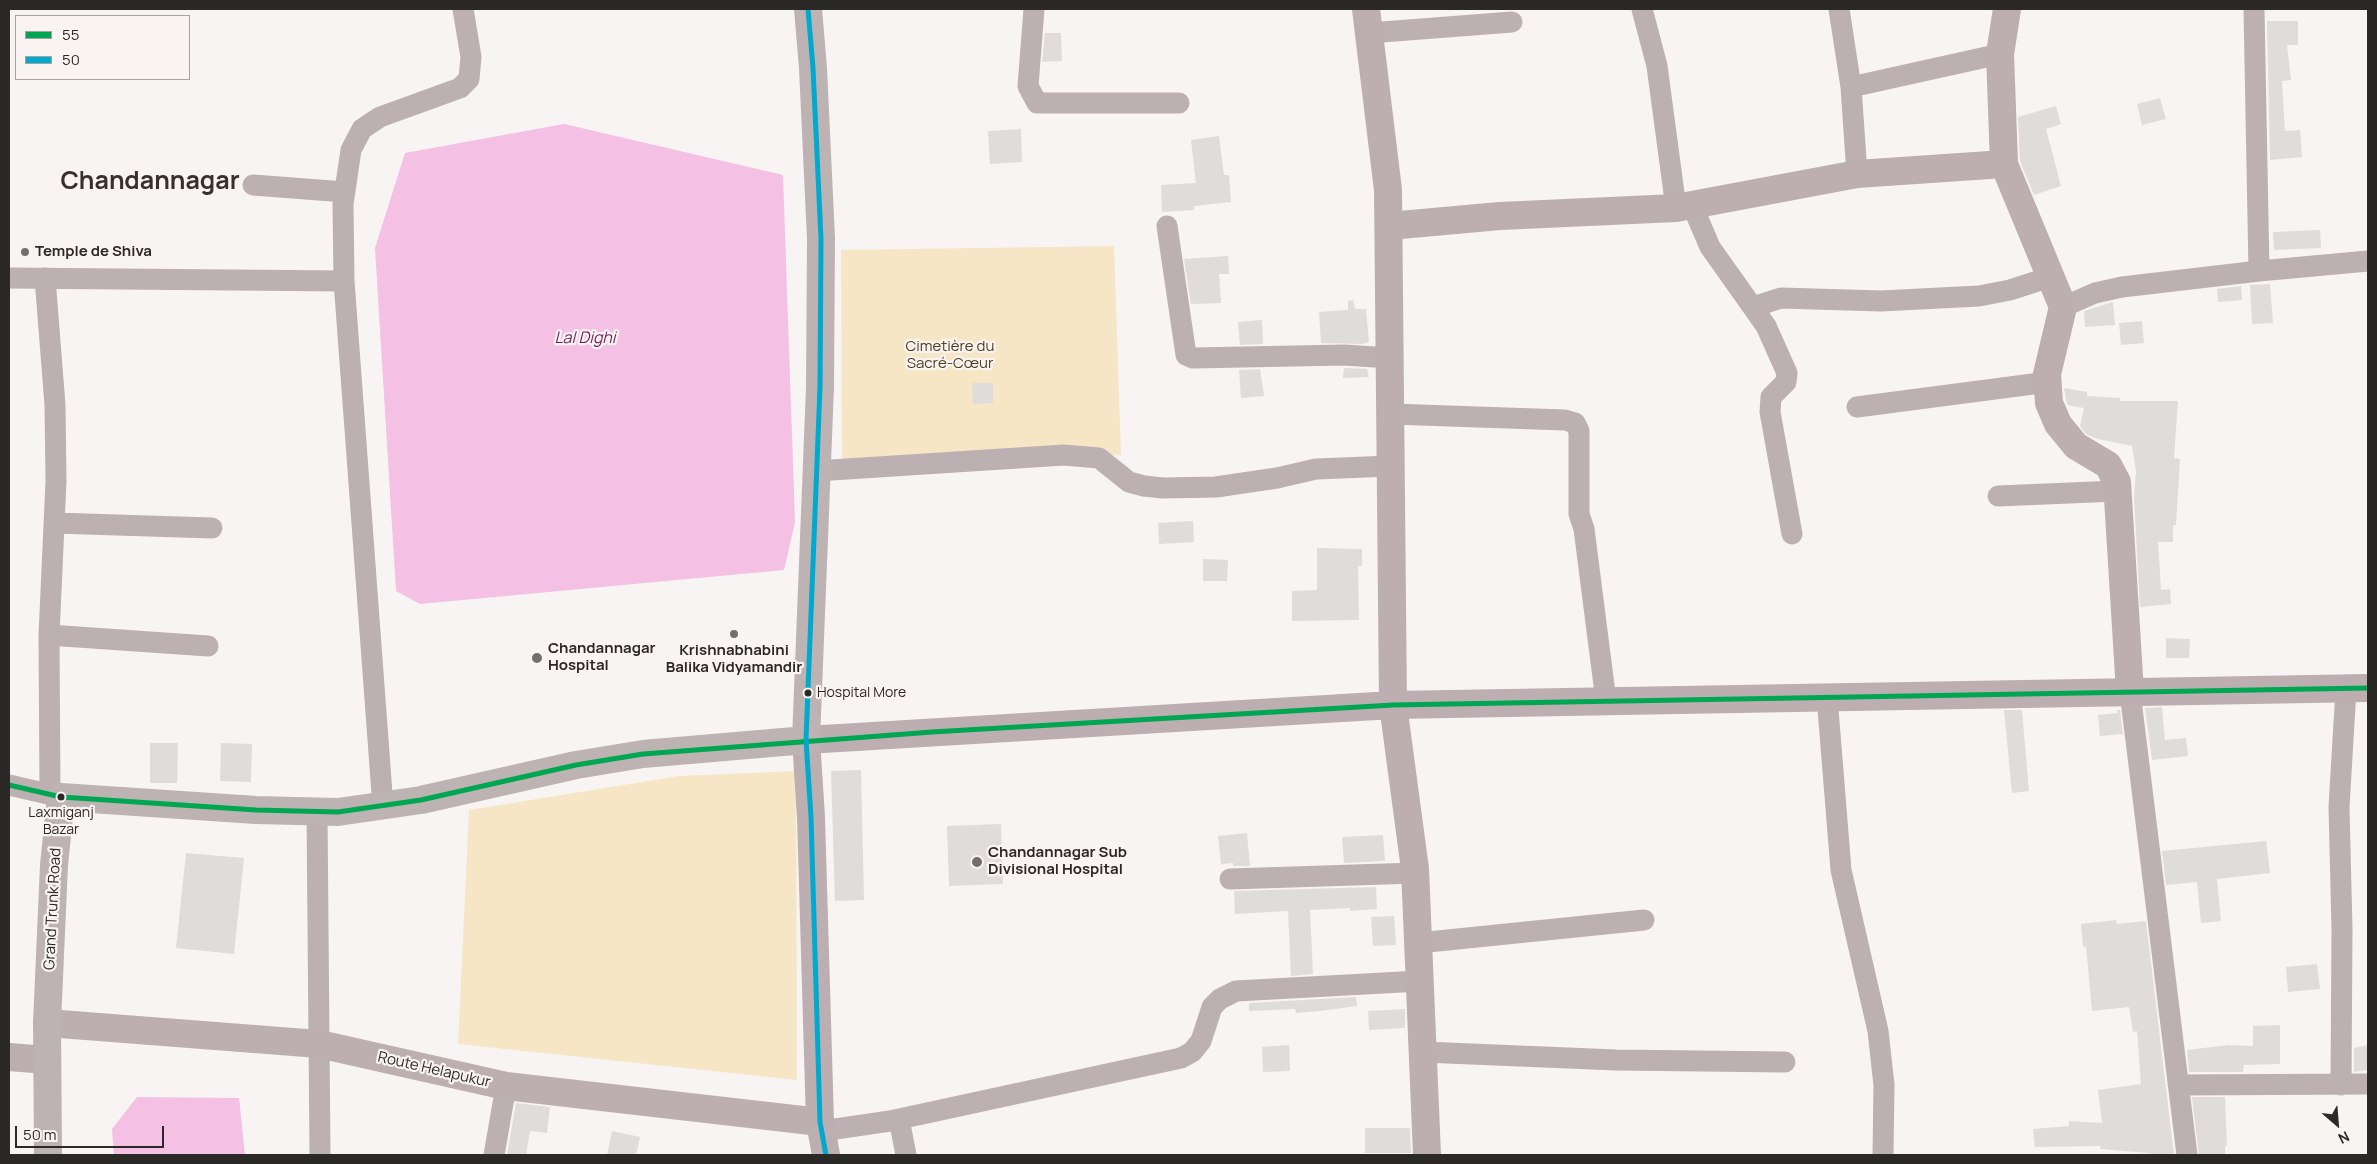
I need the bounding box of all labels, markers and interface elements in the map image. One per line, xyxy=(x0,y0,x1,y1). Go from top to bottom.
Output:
legend xyxy=(15,15,190,80)
text: 55 xyxy=(62,24,79,45)
text: 50 xyxy=(62,49,80,70)
district label: Chandannagar xyxy=(60,167,240,197)
place label: Temple de Shiva xyxy=(35,243,152,261)
marker: Temple de Shiva xyxy=(19,246,31,258)
water label: Lal Dighi xyxy=(554,329,616,349)
park label: Cimetière du Sacré-Cœur xyxy=(906,338,994,373)
marker: Krishnabhabini Balika Vidyamandir xyxy=(728,628,740,640)
place label: Chandannagar Hospital xyxy=(548,640,656,675)
place label: Krishnabhabini Balika Vidyamandir xyxy=(666,642,802,677)
marker: Chandannagar Hospital xyxy=(530,651,544,665)
place label: Hospital More xyxy=(817,685,906,701)
marker: Hospital More xyxy=(803,688,813,698)
marker: Laxmiganj Bazar xyxy=(56,792,66,802)
place label: Laxmiganj Bazar xyxy=(28,805,94,838)
place label: Chandannagar Sub Divisional Hospital xyxy=(988,844,1127,879)
street label: Grand Trunk Road xyxy=(41,848,65,970)
marker: Chandannagar Sub Divisional Hospital xyxy=(970,855,984,869)
street label: Route Helapukur xyxy=(376,1048,492,1092)
north arrow xyxy=(2312,1099,2362,1149)
scale bar xyxy=(18,1116,166,1148)
text: 50 m xyxy=(23,1124,57,1145)
text: N xyxy=(2335,1127,2353,1149)

